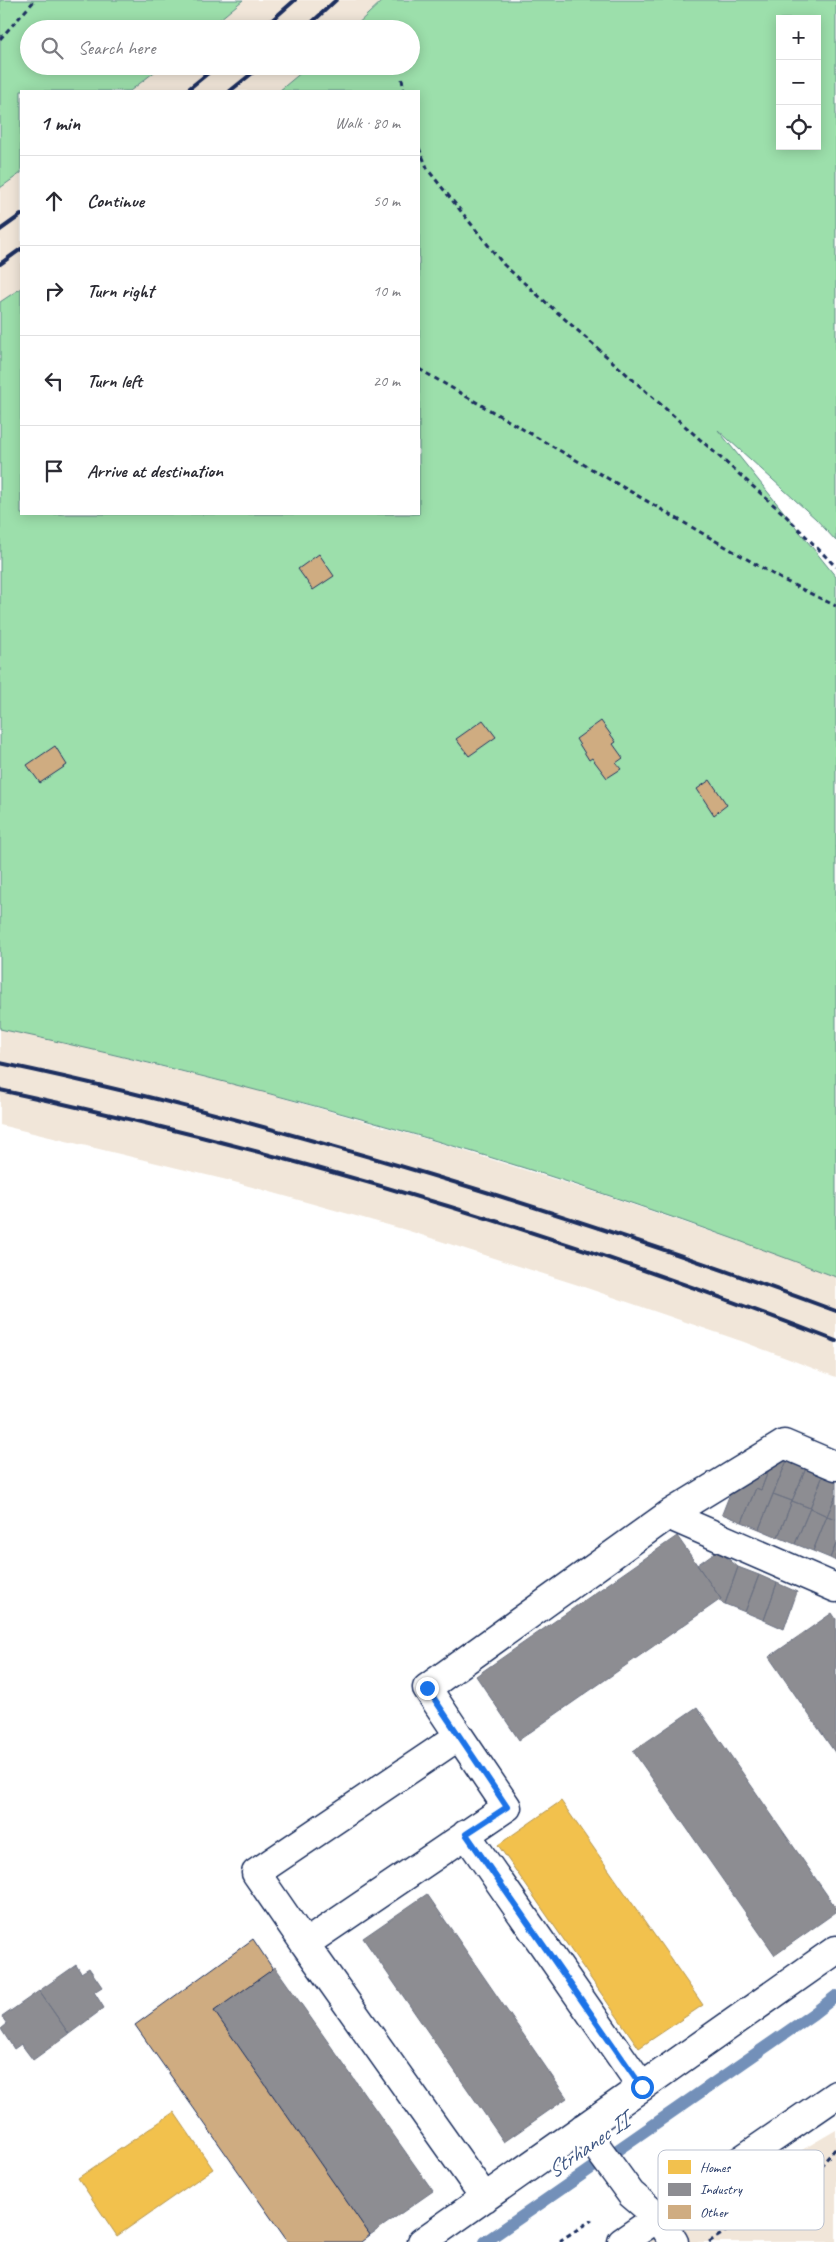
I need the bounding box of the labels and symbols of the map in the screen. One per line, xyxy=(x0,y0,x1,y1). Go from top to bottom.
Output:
route end xyxy=(416,1677,439,1700)
route start xyxy=(631,2076,654,2099)
water label: Strhanec II xyxy=(541,2103,641,2184)
legend xyxy=(658,2150,824,2230)
text: Homes xyxy=(700,2159,731,2176)
text: Industry xyxy=(700,2181,743,2198)
text: Other xyxy=(700,2204,729,2221)

